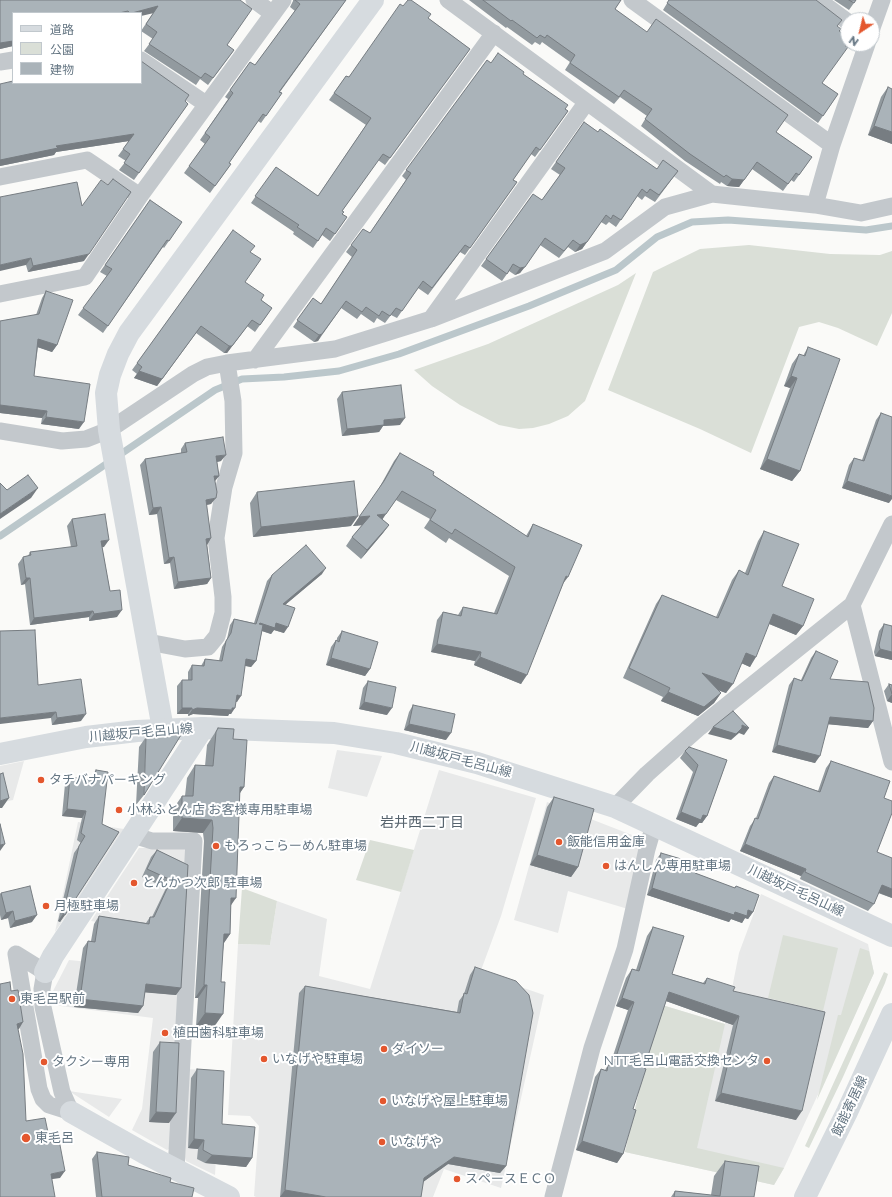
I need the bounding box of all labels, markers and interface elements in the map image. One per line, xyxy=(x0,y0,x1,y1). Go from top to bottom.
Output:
legend xyxy=(12,12,142,84)
north arrow xyxy=(840,12,880,52)
text: 道路 xyxy=(50,22,74,37)
text: N xyxy=(846,33,861,49)
text: 公園 xyxy=(50,42,74,57)
text: 建物 xyxy=(50,62,74,77)
street label: 川越坂戸毛呂山線 xyxy=(89,721,193,745)
street label: 川越坂戸毛呂山線 xyxy=(409,739,513,781)
place label: タチバナパーキング xyxy=(49,772,166,788)
marker: タチバナパーキング xyxy=(36,775,46,785)
place label: 小林ふとん店 お客様専用駐車場 xyxy=(127,802,312,818)
marker: 小林ふとん店 お客様専用駐車場 xyxy=(114,805,124,815)
district label: 岩井西二丁目 xyxy=(380,815,464,831)
place label: 飯能信用金庫 xyxy=(567,834,645,850)
marker: 飯能信用金庫 xyxy=(554,837,564,847)
place label: もろっこらーめん駐車場 xyxy=(224,838,367,854)
marker: もろっこらーめん駐車場 xyxy=(211,841,221,851)
place label: はんしん専用駐車場 xyxy=(614,858,731,874)
marker: はんしん専用駐車場 xyxy=(601,861,611,871)
street label: 川越坂戸毛呂山線 xyxy=(746,862,846,920)
place label: とんかつ次郎 駐車場 xyxy=(142,875,262,891)
marker: とんかつ次郎 駐車場 xyxy=(129,878,139,888)
place label: 月極駐車場 xyxy=(54,898,119,914)
marker: 月極駐車場 xyxy=(41,901,51,911)
place label: 東毛呂駅前 xyxy=(20,991,85,1007)
marker: 東毛呂駅前 xyxy=(7,994,17,1004)
place label: 植田歯科駐車場 xyxy=(173,1025,264,1041)
marker: 植田歯科駐車場 xyxy=(160,1028,170,1038)
place label: ダイソー xyxy=(392,1041,444,1057)
marker: ダイソー xyxy=(379,1044,389,1054)
place label: いなげや駐車場 xyxy=(272,1051,363,1067)
place label: NTT毛呂山電話交換センタ xyxy=(603,1053,759,1069)
place label: タクシー専用 xyxy=(52,1054,130,1070)
marker: いなげや駐車場 xyxy=(259,1054,269,1064)
marker: NTT毛呂山電話交換センタ xyxy=(762,1056,772,1066)
marker: タクシー専用 xyxy=(39,1057,49,1067)
street label: 飯能寄居線 xyxy=(829,1073,871,1139)
place label: いなげや屋上駐車場 xyxy=(391,1093,508,1109)
marker: いなげや屋上駐車場 xyxy=(378,1096,388,1106)
place label: 東毛呂 xyxy=(35,1130,74,1146)
marker: 東毛呂 xyxy=(20,1132,32,1144)
place label: いなげや xyxy=(390,1134,442,1150)
marker: いなげや xyxy=(377,1137,387,1147)
place label: スペースＥＣＯ xyxy=(465,1171,556,1187)
marker: スペースＥＣＯ xyxy=(452,1174,462,1184)

